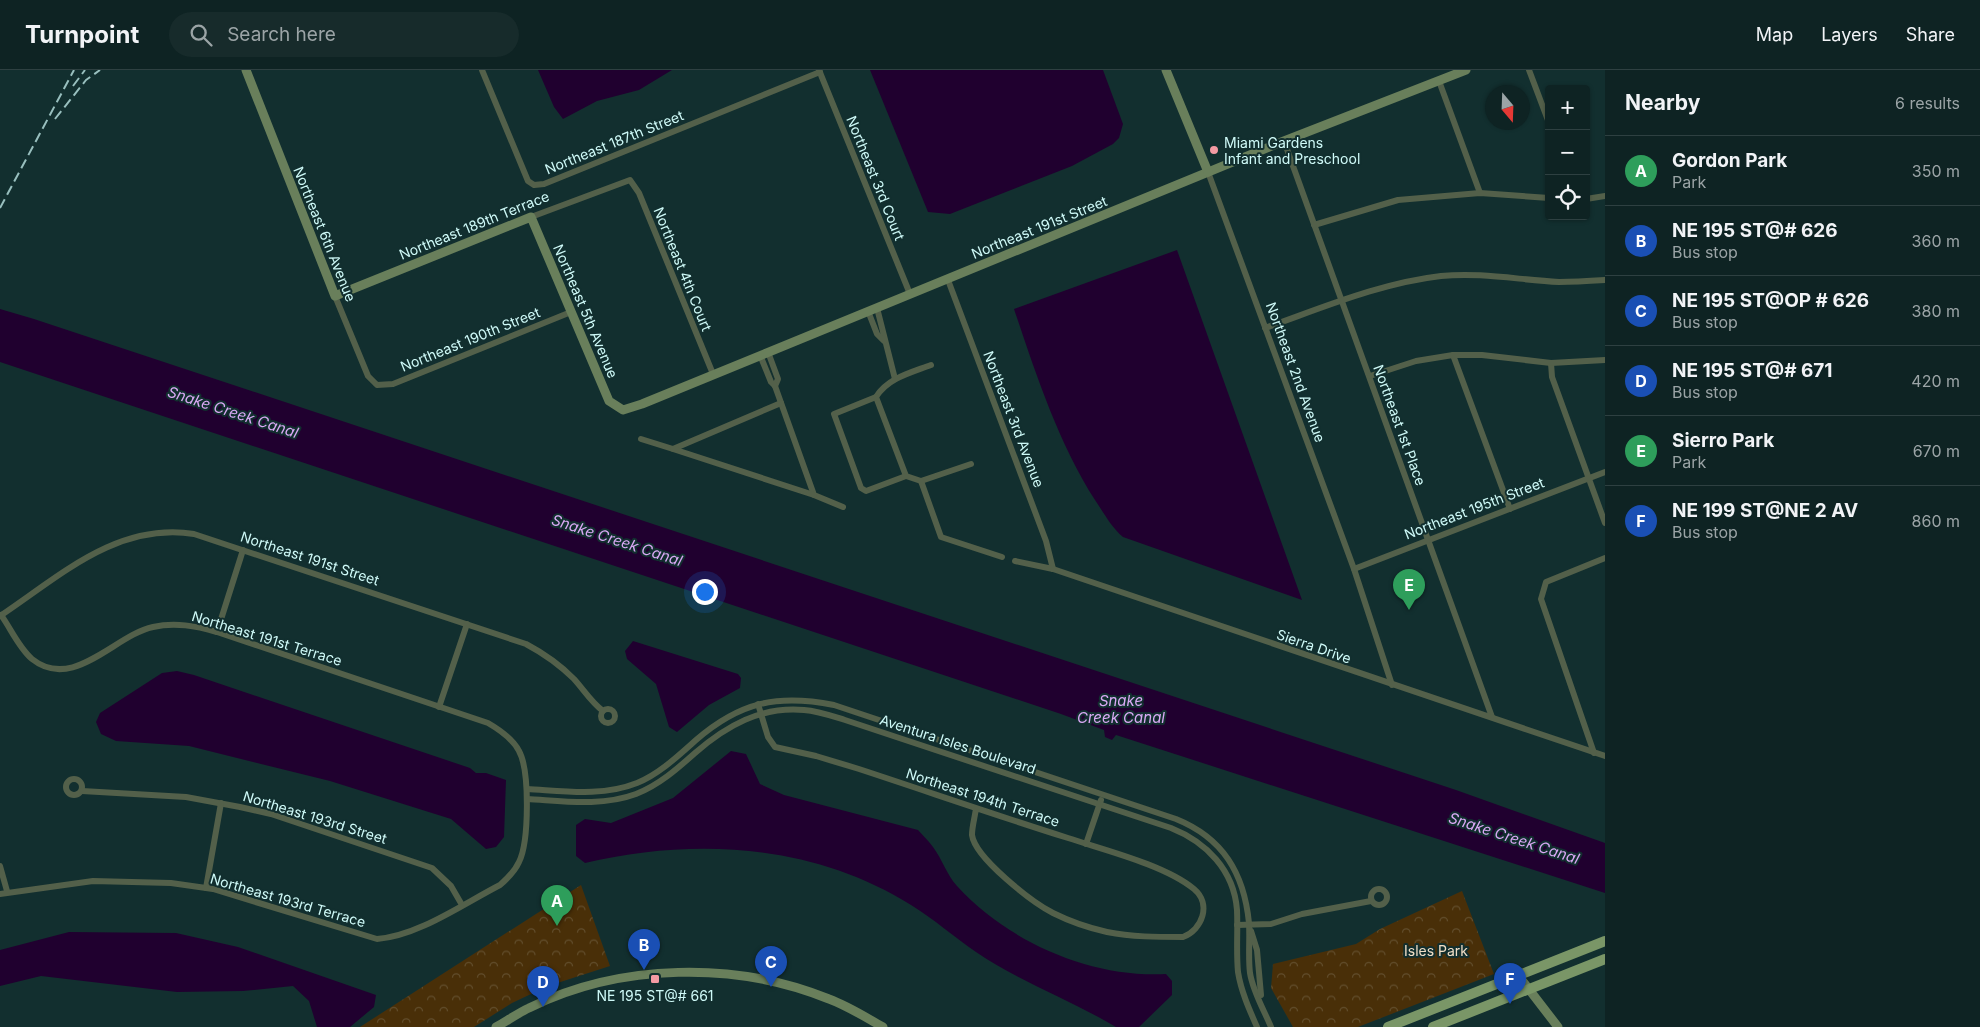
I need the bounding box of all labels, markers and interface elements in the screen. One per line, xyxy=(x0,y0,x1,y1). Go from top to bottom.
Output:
search box xyxy=(169,12,519,57)
text: Turnpoint xyxy=(25,20,139,49)
icon: search xyxy=(187,21,215,49)
text: Search here xyxy=(227,23,336,46)
text: Map xyxy=(1756,24,1793,45)
text: Layers xyxy=(1821,24,1878,45)
text: Share xyxy=(1906,24,1955,45)
north arrow xyxy=(1485,85,1530,130)
map controls xyxy=(1545,85,1590,220)
button: + xyxy=(1545,85,1590,130)
text: Nearby xyxy=(1625,90,1700,115)
text: 6 results xyxy=(1895,93,1960,113)
street label: Northeast 187th Street xyxy=(542,106,686,178)
street label: Northeast 3rd Court xyxy=(843,113,909,243)
button: − xyxy=(1545,130,1590,175)
place label: Miami Gardens Infant and Preschool xyxy=(1224,134,1360,167)
marker: Miami Gardens Infant and Preschool xyxy=(1208,144,1220,156)
text: Gordon Park xyxy=(1672,149,1787,172)
text: A xyxy=(1635,161,1647,181)
text: 350 m xyxy=(1912,161,1960,181)
street label: Northeast 6th Avenue xyxy=(290,164,360,304)
text: Park xyxy=(1672,172,1706,192)
button: locate xyxy=(1545,175,1590,220)
street label: Northeast 189th Terrace xyxy=(397,187,551,263)
street label: Northeast 191st Street xyxy=(969,192,1110,262)
street label: Northeast 4th Court xyxy=(650,205,716,334)
text: NE 195 ST@# 626 xyxy=(1672,219,1838,242)
text: B xyxy=(1636,231,1646,251)
text: 360 m xyxy=(1912,231,1960,251)
street label: Northeast 5th Avenue xyxy=(550,241,622,381)
text: Bus stop xyxy=(1672,242,1738,262)
text: NE 195 ST@OP # 626 xyxy=(1672,289,1869,312)
street label: Northeast 2nd Avenue xyxy=(1263,300,1329,444)
text: C xyxy=(1635,301,1647,321)
text: 380 m xyxy=(1912,301,1960,321)
street label: Northeast 190th Street xyxy=(398,303,543,375)
text: Bus stop xyxy=(1672,312,1738,332)
street label: Northeast 3rd Avenue xyxy=(980,348,1048,490)
text: NE 195 ST@# 671 xyxy=(1672,359,1833,382)
street label: Northeast 1st Place xyxy=(1370,362,1430,488)
text: D xyxy=(1635,371,1647,391)
text: 420 m xyxy=(1911,371,1960,391)
water label: Snake Creek Canal xyxy=(165,382,301,442)
text: Bus stop xyxy=(1672,382,1738,402)
text: Sierro Park xyxy=(1672,429,1774,452)
text: E xyxy=(1636,441,1646,461)
text: 670 m xyxy=(1913,441,1960,461)
text: Park xyxy=(1672,452,1706,472)
street label: Northeast 195th Street xyxy=(1402,473,1547,543)
text: NE 199 ST@NE 2 AV xyxy=(1672,499,1858,522)
water label: Snake Creek Canal xyxy=(549,510,685,570)
text: F xyxy=(1636,511,1646,531)
text: 860 m xyxy=(1912,511,1960,531)
text: Bus stop xyxy=(1672,522,1738,542)
street label: Northeast 191st Street xyxy=(238,528,382,589)
pin: E xyxy=(1393,569,1425,610)
your location xyxy=(692,579,718,605)
street label: Northeast 191st Terrace xyxy=(190,607,344,669)
street label: Sierra Drive xyxy=(1274,625,1354,667)
water label: Snake Creek Canal xyxy=(1077,691,1165,727)
street label: Aventura Isles Boulevard xyxy=(878,711,1038,777)
street label: Northeast 194th Terrace xyxy=(904,764,1062,830)
street label: Northeast 193rd Street xyxy=(241,787,389,847)
water label: Snake Creek Canal xyxy=(1446,808,1582,868)
street label: Northeast 193rd Terrace xyxy=(208,870,368,930)
pin: A xyxy=(541,885,573,926)
pin: B xyxy=(628,929,660,970)
park label: Isles Park xyxy=(1404,942,1468,959)
pin: C xyxy=(755,946,787,987)
pin: F xyxy=(1494,963,1526,1004)
pin: D xyxy=(527,966,559,1007)
marker: NE 195 ST@# 661 xyxy=(649,973,661,985)
place label: NE 195 ST@# 661 xyxy=(596,987,714,1004)

